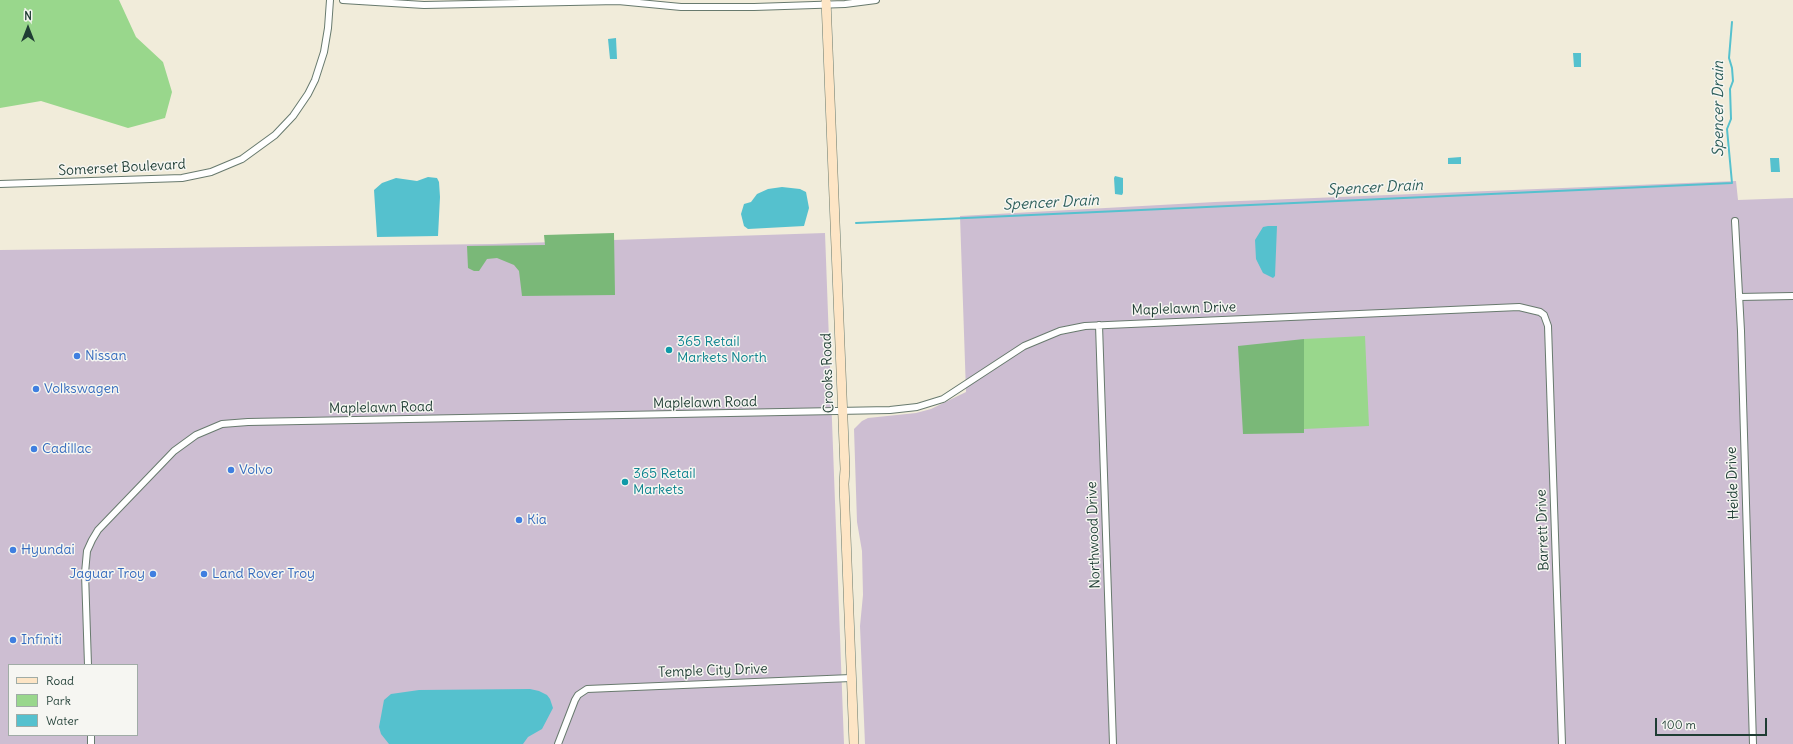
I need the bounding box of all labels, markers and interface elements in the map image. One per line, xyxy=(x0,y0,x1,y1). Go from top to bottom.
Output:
north arrow xyxy=(8,8,48,48)
text: N xyxy=(24,9,32,23)
water label: Spencer Drain xyxy=(1710,61,1728,157)
street label: Somerset Boulevard xyxy=(58,156,186,180)
water label: Spencer Drain xyxy=(1327,177,1423,199)
water label: Spencer Drain xyxy=(1003,192,1099,214)
street label: Maplelawn Drive xyxy=(1131,299,1237,319)
street label: Crooks Road xyxy=(818,333,838,413)
place label: 365 Retail Markets North xyxy=(677,334,767,366)
marker: 365 Retail Markets North xyxy=(664,345,674,355)
place label: Nissan xyxy=(85,348,127,364)
marker: Nissan xyxy=(72,351,82,361)
place label: Volkswagen xyxy=(44,381,119,397)
marker: Volkswagen xyxy=(31,384,41,394)
street label: Maplelawn Road xyxy=(653,394,757,412)
street label: Maplelawn Road xyxy=(329,399,433,417)
place label: Cadillac xyxy=(42,441,92,457)
marker: Cadillac xyxy=(29,444,39,454)
street label: Heide Drive xyxy=(1723,446,1743,520)
place label: Volvo xyxy=(239,462,273,478)
marker: Volvo xyxy=(226,465,236,475)
place label: 365 Retail Markets xyxy=(633,466,696,498)
marker: 365 Retail Markets xyxy=(620,477,630,487)
street label: Northwood Drive xyxy=(1084,481,1104,589)
street label: Barrett Drive xyxy=(1533,489,1553,571)
place label: Kia xyxy=(527,512,547,528)
marker: Kia xyxy=(514,515,524,525)
place label: Hyundai xyxy=(21,542,75,558)
marker: Hyundai xyxy=(8,545,18,555)
place label: Jaguar Troy xyxy=(69,566,145,582)
place label: Land Rover Troy xyxy=(212,566,315,582)
marker: Jaguar Troy xyxy=(148,569,158,579)
marker: Land Rover Troy xyxy=(199,569,209,579)
place label: Infiniti xyxy=(21,632,62,648)
marker: Infiniti xyxy=(8,635,18,645)
street label: Temple City Drive xyxy=(658,661,768,681)
legend xyxy=(8,664,138,736)
text: Road xyxy=(46,673,74,688)
text: Park xyxy=(46,693,71,708)
scale bar xyxy=(1657,710,1769,736)
text: Water xyxy=(46,713,79,728)
text: 100 m xyxy=(1662,717,1696,732)

